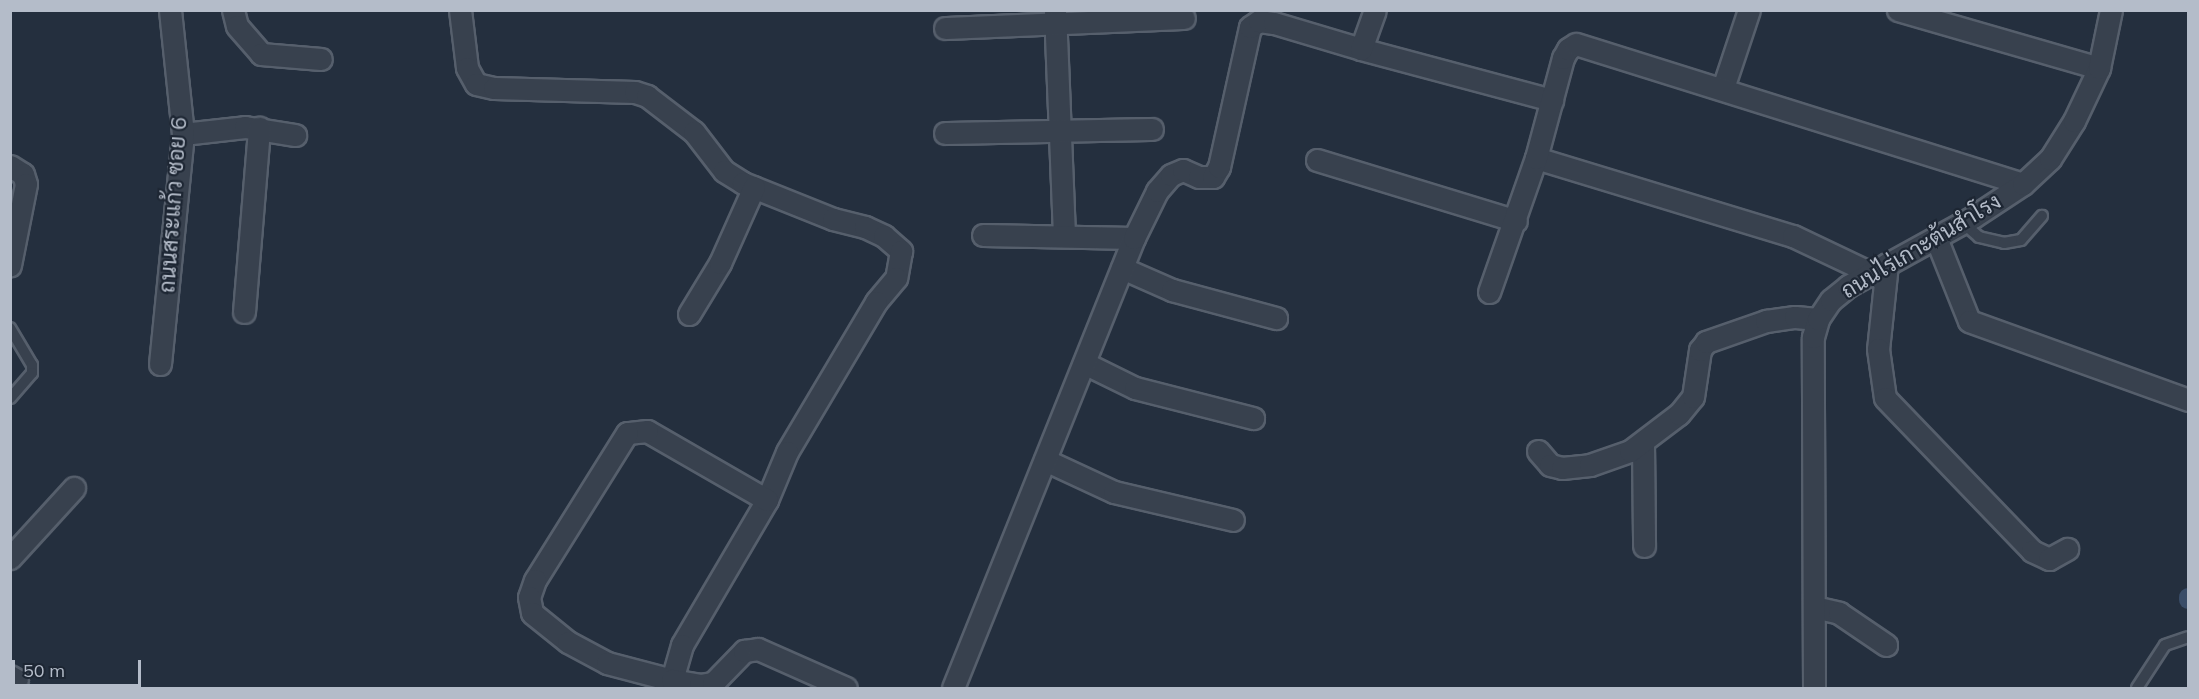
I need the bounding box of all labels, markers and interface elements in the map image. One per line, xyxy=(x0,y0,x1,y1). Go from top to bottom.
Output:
street label: ถนนสระแก้ว ซอย 6 xyxy=(154,116,192,294)
street label: ถนนไร่เกาะต้นสำโรง xyxy=(1836,188,2006,304)
scale bar xyxy=(15,648,144,686)
text: 50 m xyxy=(23,659,65,682)

